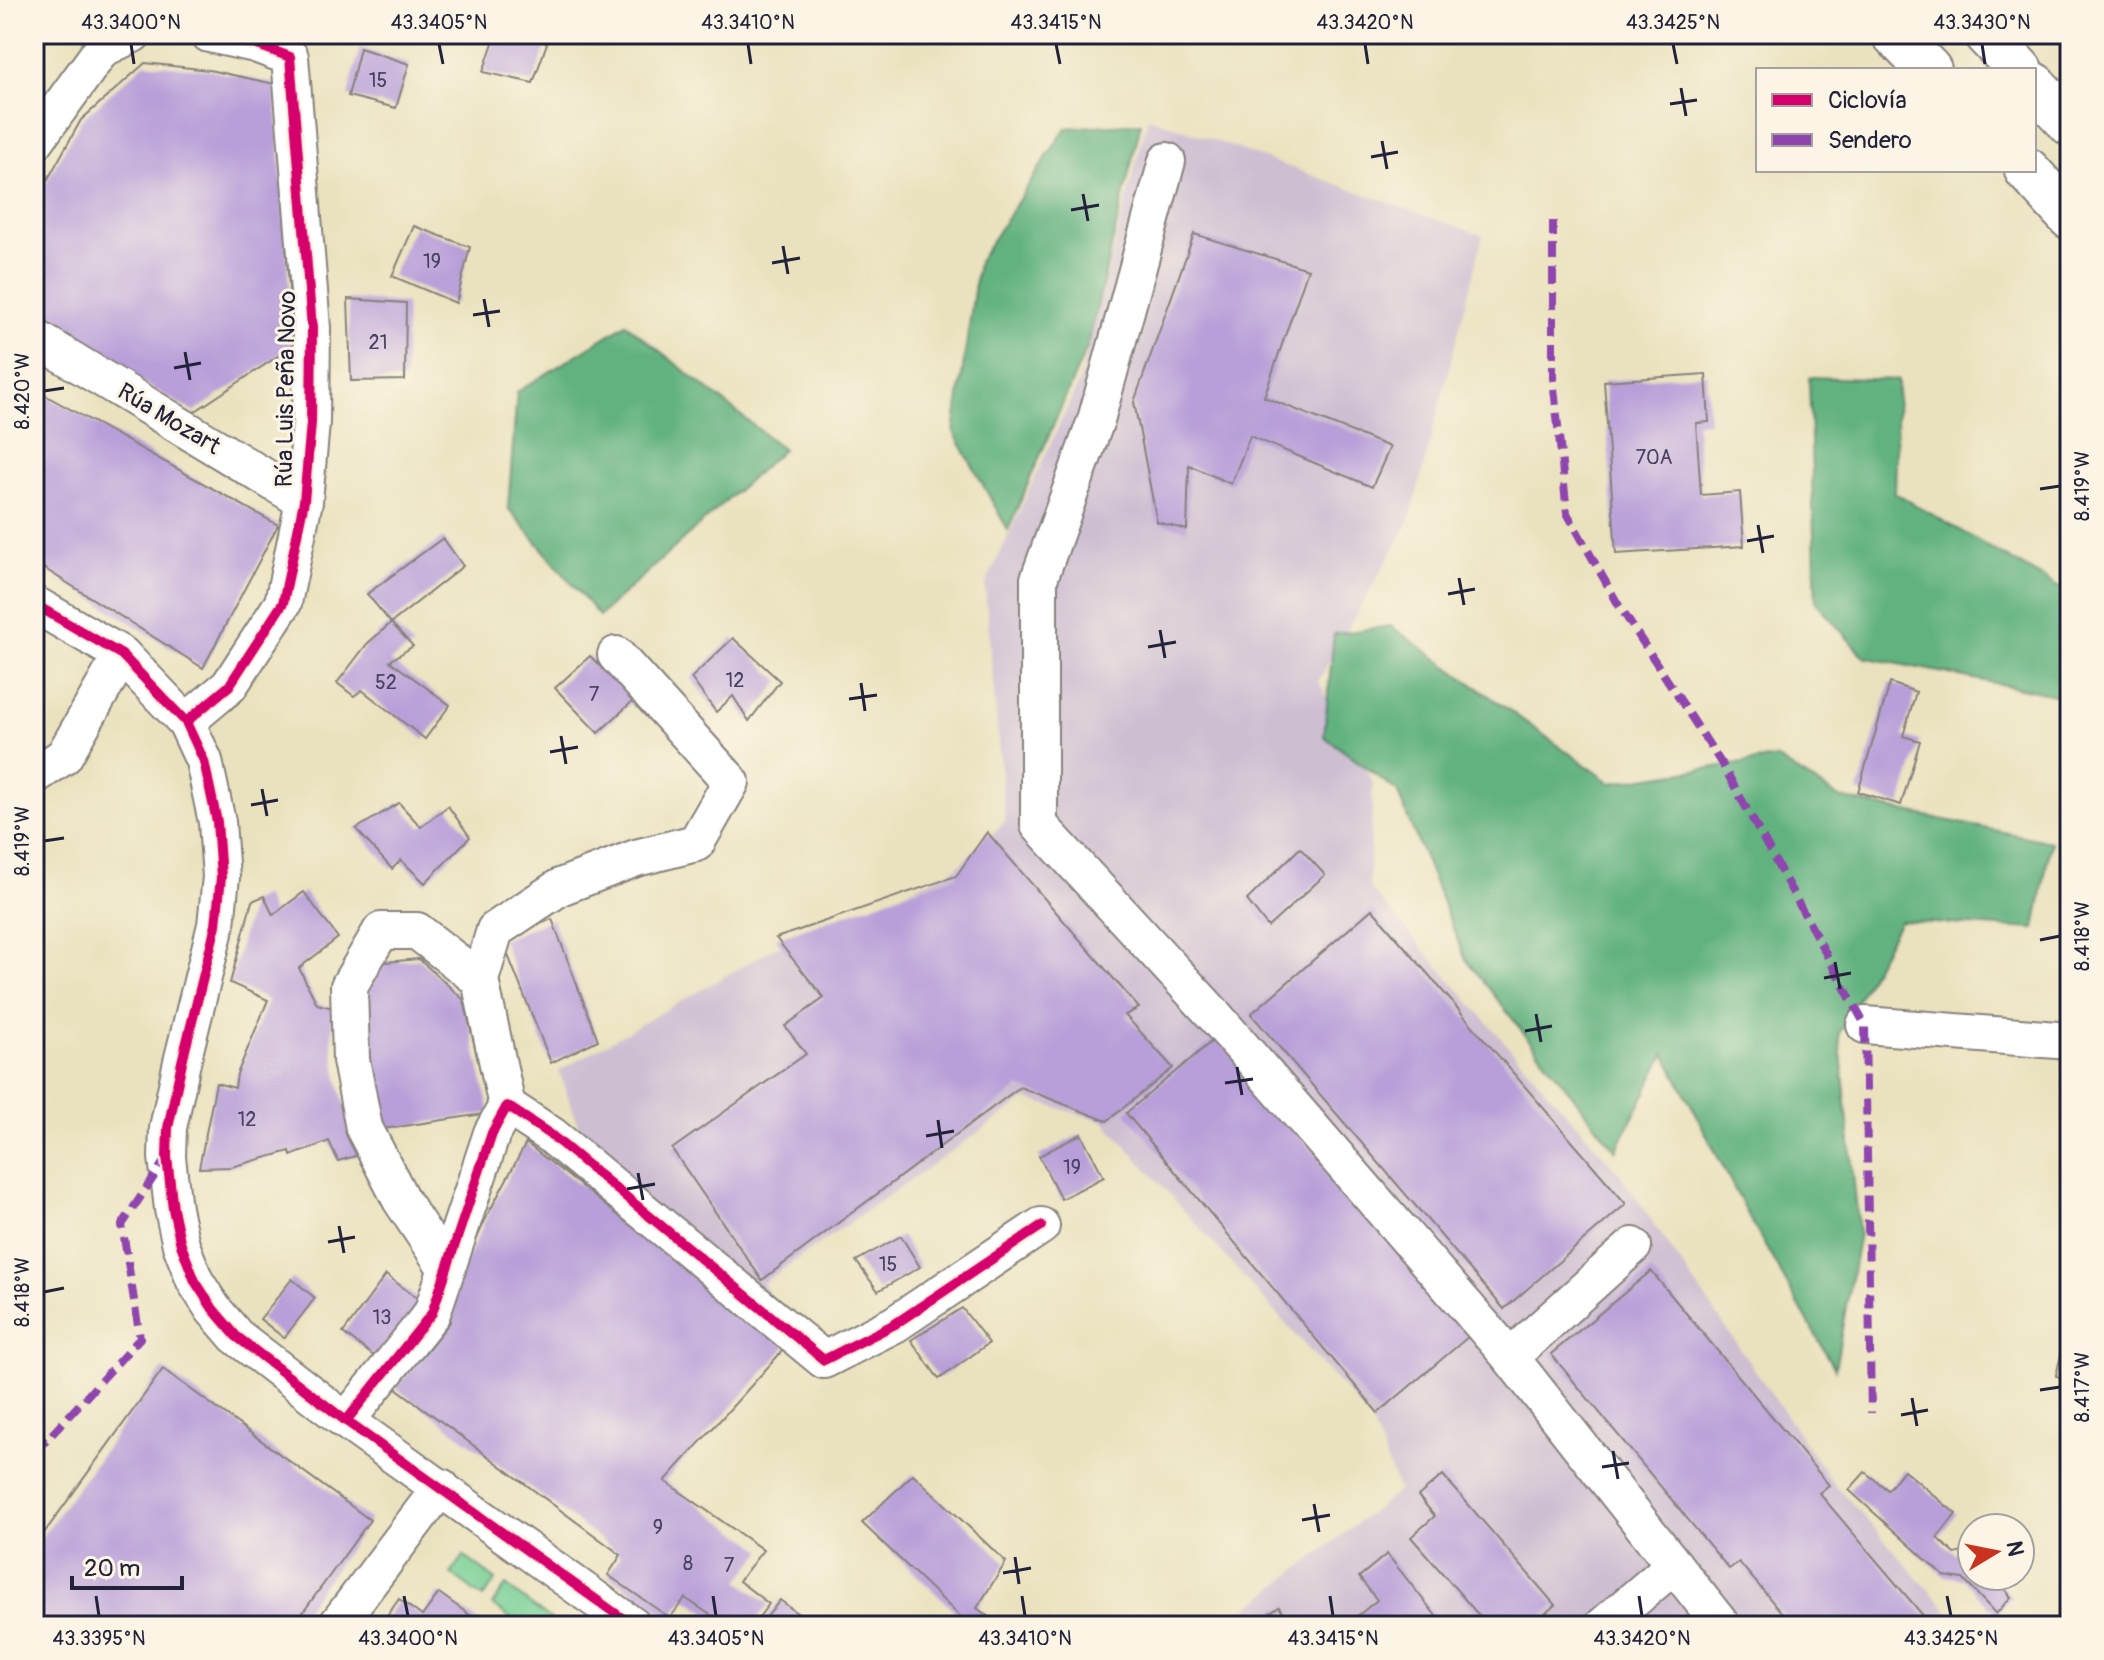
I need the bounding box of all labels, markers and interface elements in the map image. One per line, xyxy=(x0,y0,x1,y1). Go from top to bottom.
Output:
text: 43.3400°N xyxy=(81,10,181,35)
text: 43.3405°N xyxy=(391,10,487,35)
text: 43.3410°N xyxy=(701,10,795,35)
text: 43.3415°N xyxy=(1011,10,1101,35)
text: 43.3420°N xyxy=(1316,10,1414,35)
text: 43.3425°N xyxy=(1626,10,1720,35)
text: 43.3430°N xyxy=(1934,10,2031,35)
house number: 15 xyxy=(369,68,387,93)
legend xyxy=(1756,68,2036,172)
text: Ciclovía xyxy=(1828,86,1907,115)
text: Sendero xyxy=(1828,126,1912,155)
house number: 19 xyxy=(423,249,441,274)
street label: Rúa Luis Peña Novo xyxy=(270,290,302,488)
house number: 21 xyxy=(369,330,388,355)
text: 8.420°W xyxy=(10,353,35,429)
street label: Rúa Mozart xyxy=(112,377,226,461)
house number: 70A xyxy=(1635,445,1673,470)
text: 8.419°W xyxy=(2070,451,2095,521)
house number: 12 xyxy=(726,668,745,693)
house number: 52 xyxy=(375,670,397,695)
house number: 7 xyxy=(589,682,600,707)
text: 8.419°W xyxy=(10,806,35,876)
text: 8.418°W xyxy=(2070,901,2095,971)
house number: 12 xyxy=(238,1107,257,1132)
house number: 19 xyxy=(1063,1155,1081,1180)
house number: 15 xyxy=(879,1252,897,1277)
text: 8.418°W xyxy=(10,1257,35,1327)
house number: 13 xyxy=(373,1305,391,1330)
text: 8.417°W xyxy=(2070,1352,2095,1422)
north arrow xyxy=(1956,1512,2036,1592)
house number: 9 xyxy=(653,1515,663,1540)
text: N xyxy=(2000,1539,2030,1559)
scale bar xyxy=(72,1540,182,1590)
house number: 8 xyxy=(683,1551,693,1576)
house number: 7 xyxy=(724,1553,735,1578)
text: 20 m xyxy=(84,1554,140,1583)
text: 43.3395°N xyxy=(53,1626,145,1651)
text: 43.3400°N xyxy=(358,1626,458,1651)
text: 43.3405°N xyxy=(668,1626,764,1651)
text: 43.3410°N xyxy=(978,1626,1072,1651)
text: 43.3415°N xyxy=(1288,1626,1378,1651)
text: 43.3420°N xyxy=(1593,1626,1691,1651)
text: 43.3425°N xyxy=(1904,1626,1998,1651)

